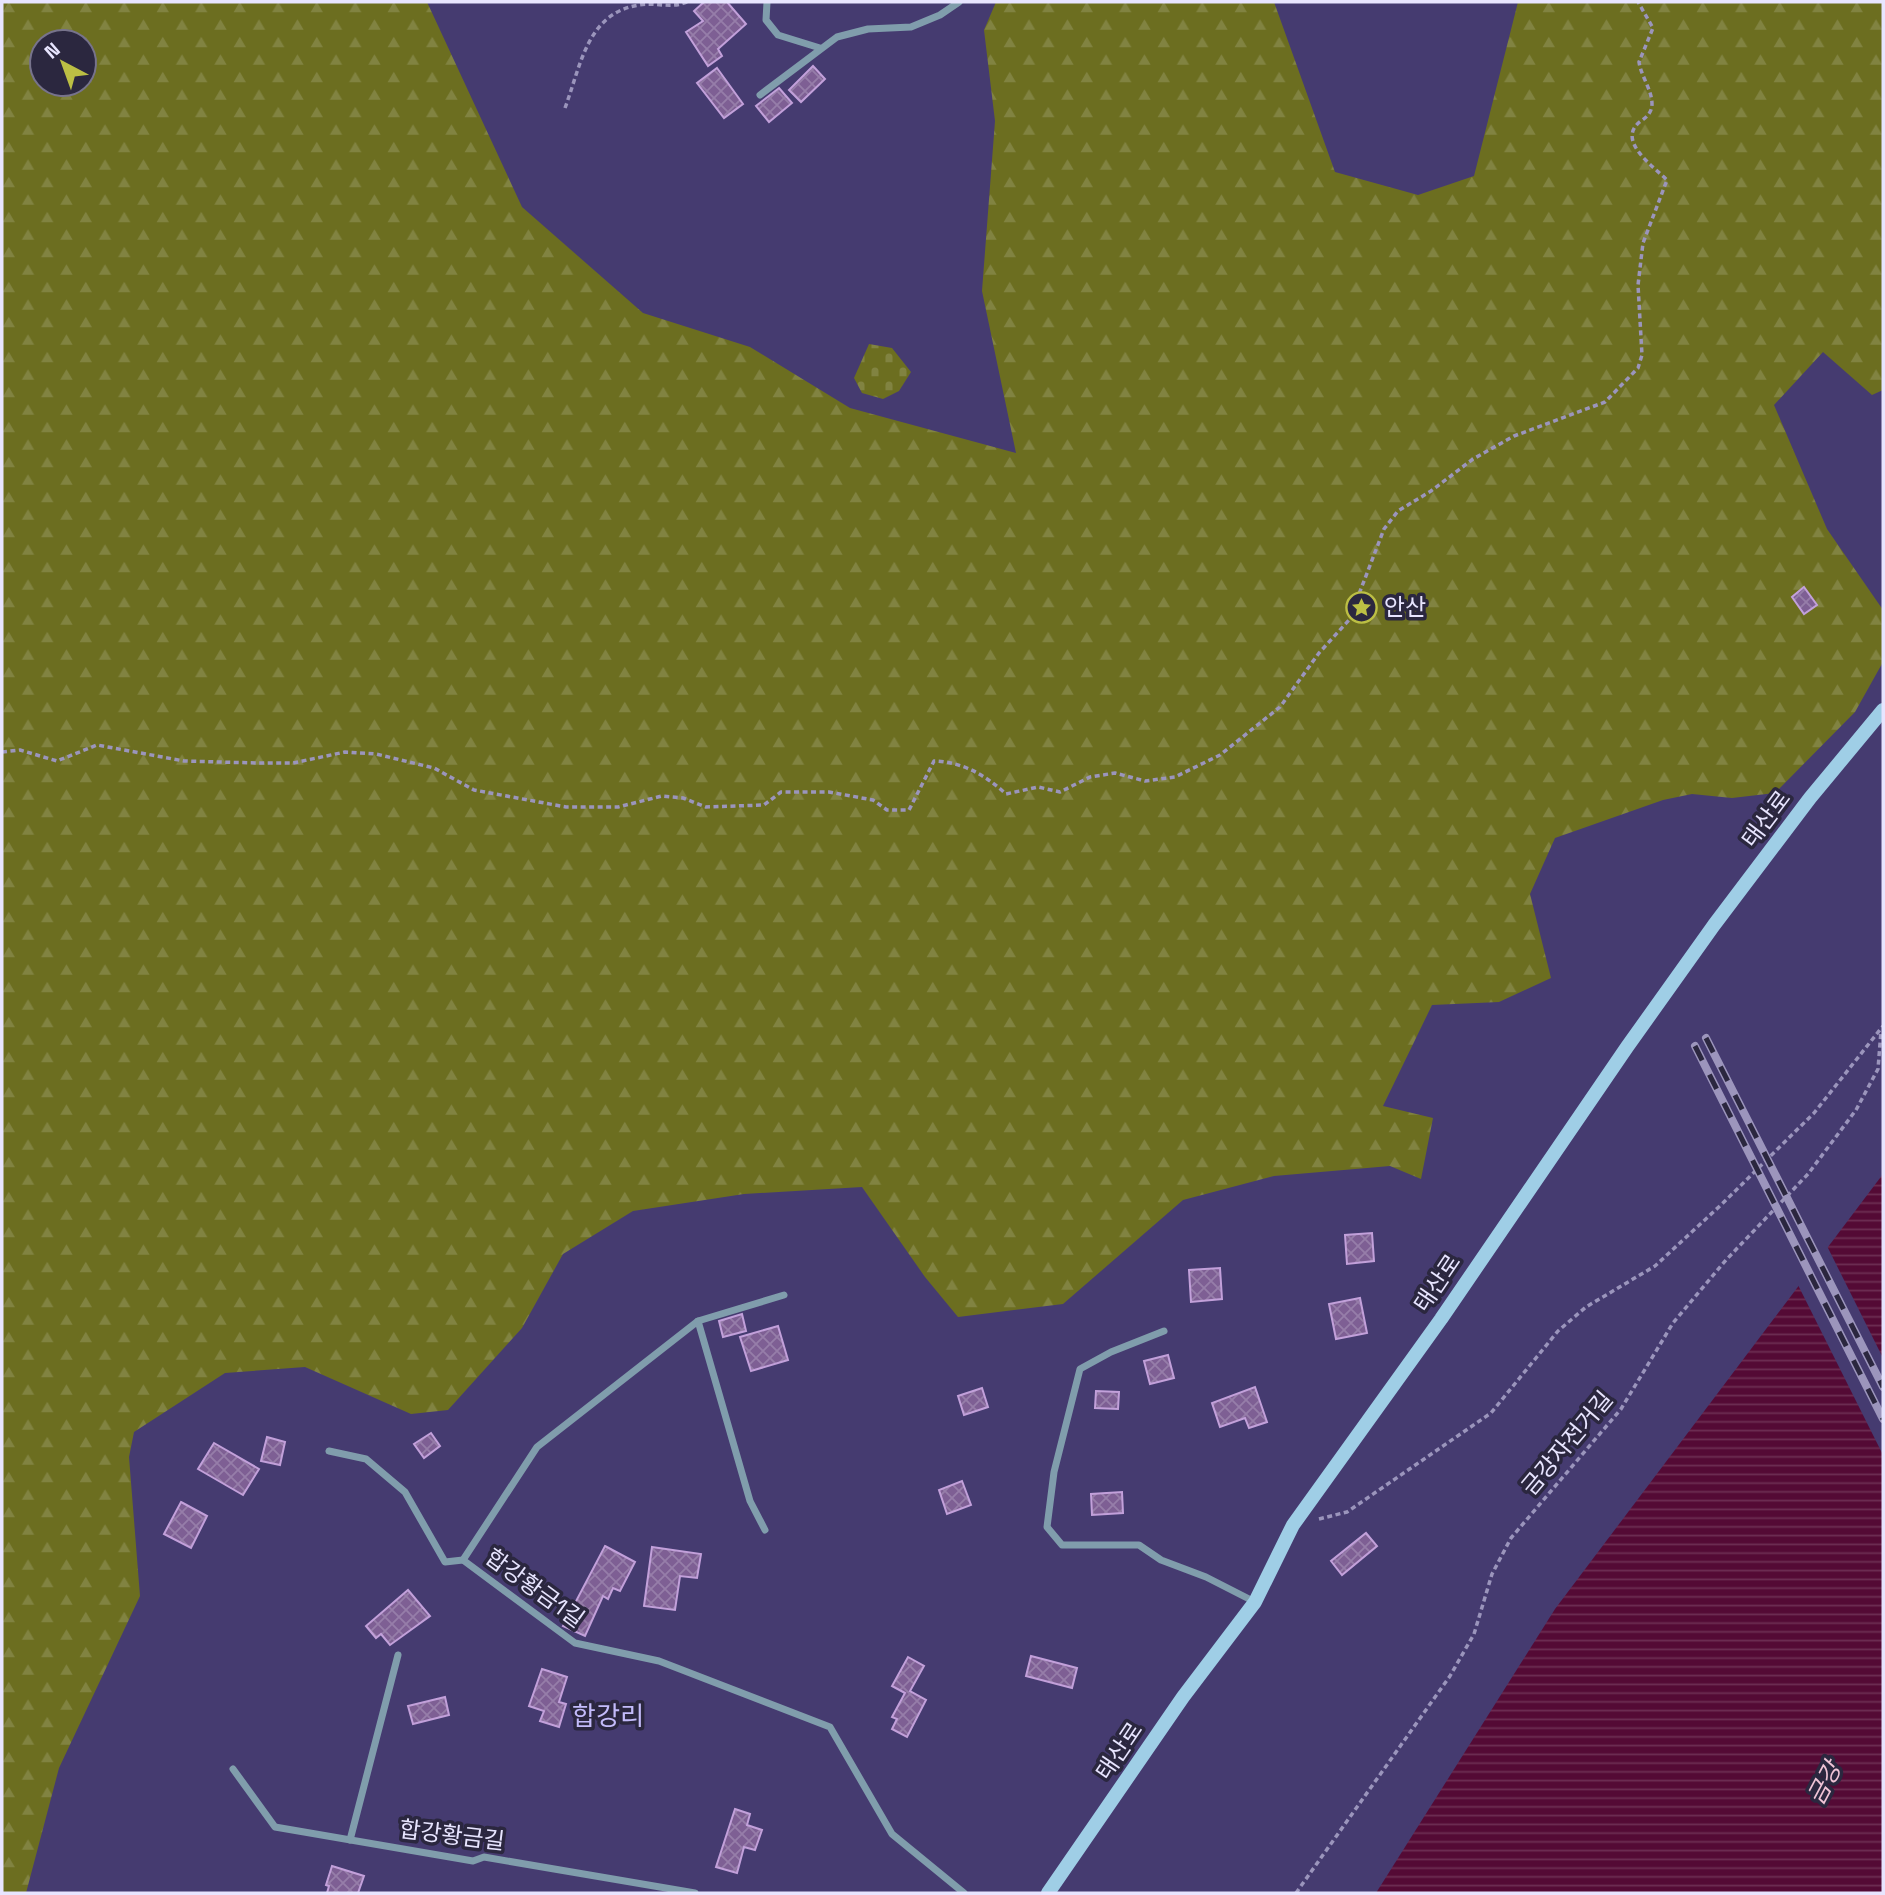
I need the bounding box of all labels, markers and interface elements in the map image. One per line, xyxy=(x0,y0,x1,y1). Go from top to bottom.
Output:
north arrow xyxy=(28,28,98,98)
text: N xyxy=(39,37,65,64)
place icon: 안산 xyxy=(1344,590,1378,624)
place label: 안산 xyxy=(1384,592,1426,622)
street label: 태산로 xyxy=(1735,785,1797,853)
street label: 태산로 xyxy=(1407,1248,1467,1318)
street label: 금강자전거길 xyxy=(1515,1385,1619,1501)
street label: 합강황금1길 xyxy=(479,1542,591,1634)
district label: 합강리 xyxy=(572,1699,644,1733)
street label: 태산로 xyxy=(1089,1716,1149,1786)
water label: 금강 xyxy=(1800,1754,1849,1810)
street label: 합강황금길 xyxy=(398,1814,506,1856)

